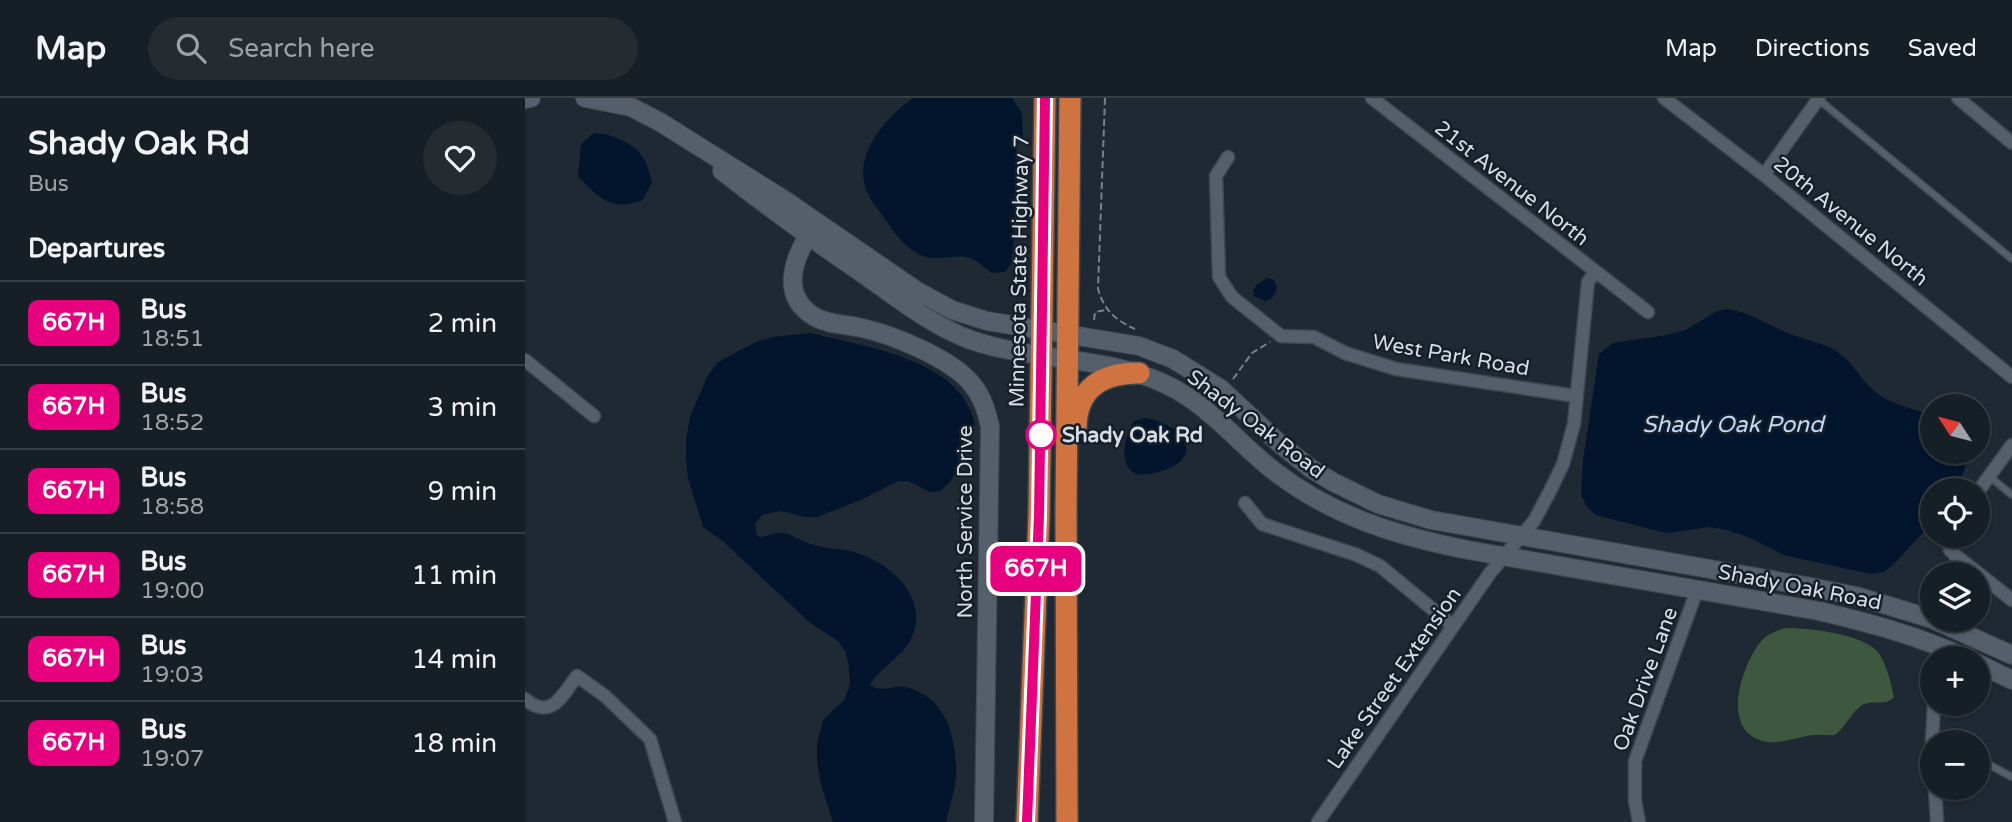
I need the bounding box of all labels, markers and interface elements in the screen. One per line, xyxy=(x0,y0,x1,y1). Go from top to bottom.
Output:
search box xyxy=(148,17,638,80)
text: Map xyxy=(35,29,106,68)
icon: search xyxy=(172,29,210,67)
text: Search here xyxy=(228,33,374,64)
text: Map xyxy=(1665,34,1717,63)
text: Directions xyxy=(1755,34,1870,63)
text: Saved xyxy=(1908,34,1977,63)
street label: 21st Avenue North xyxy=(1430,115,1594,251)
button: heart xyxy=(423,121,497,195)
text: Shady Oak Rd xyxy=(28,124,250,163)
street label: Minnesota State Highway 7 xyxy=(1005,134,1034,408)
street label: 20th Avenue North xyxy=(1768,151,1933,291)
text: Bus xyxy=(28,170,69,198)
text: Departures xyxy=(28,233,165,264)
text: Bus xyxy=(140,294,187,325)
text: 667H xyxy=(42,308,105,337)
text: 2 min xyxy=(428,308,497,339)
text: 18:51 xyxy=(140,325,204,353)
street label: West Park Road xyxy=(1371,329,1531,382)
street label: Shady Oak Road xyxy=(1182,365,1329,484)
text: Bus xyxy=(140,378,187,409)
text: 667H xyxy=(42,392,105,421)
text: 3 min xyxy=(428,392,497,423)
north arrow xyxy=(1920,394,1990,464)
map controls xyxy=(1920,394,1990,800)
text: 18:52 xyxy=(140,409,204,437)
water label: Shady Oak Pond xyxy=(1642,411,1826,439)
marker: Shady Oak Rd xyxy=(1026,420,1056,450)
place label: Shady Oak Rd xyxy=(1062,423,1203,448)
street label: North Service Drive xyxy=(953,425,978,619)
text: Bus xyxy=(140,462,187,493)
text: 667H xyxy=(42,476,105,505)
text: 9 min xyxy=(428,476,497,507)
button: locate xyxy=(1920,478,1990,548)
text: 18:58 xyxy=(140,493,204,521)
text: Bus xyxy=(140,546,187,577)
line badge: 667H xyxy=(987,546,1085,592)
text: 667H xyxy=(1004,554,1068,583)
street label: Shady Oak Road xyxy=(1716,559,1884,616)
text: 667H xyxy=(42,560,105,589)
text: 11 min xyxy=(411,560,497,591)
button: layers xyxy=(1920,562,1990,632)
text: 19:00 xyxy=(140,577,204,605)
street label: Lake Street Extension xyxy=(1322,583,1467,774)
street label: Oak Drive Lane xyxy=(1608,604,1683,755)
text: Bus xyxy=(140,630,187,661)
text: 667H xyxy=(42,644,105,673)
text: 14 min xyxy=(411,644,497,675)
button: + xyxy=(1920,646,1990,716)
text: 19:03 xyxy=(140,661,204,689)
text: Bus xyxy=(140,714,187,745)
text: 667H xyxy=(42,728,105,757)
text: 18 min xyxy=(411,728,497,759)
button: − xyxy=(1920,730,1990,800)
text: 19:07 xyxy=(140,745,204,773)

